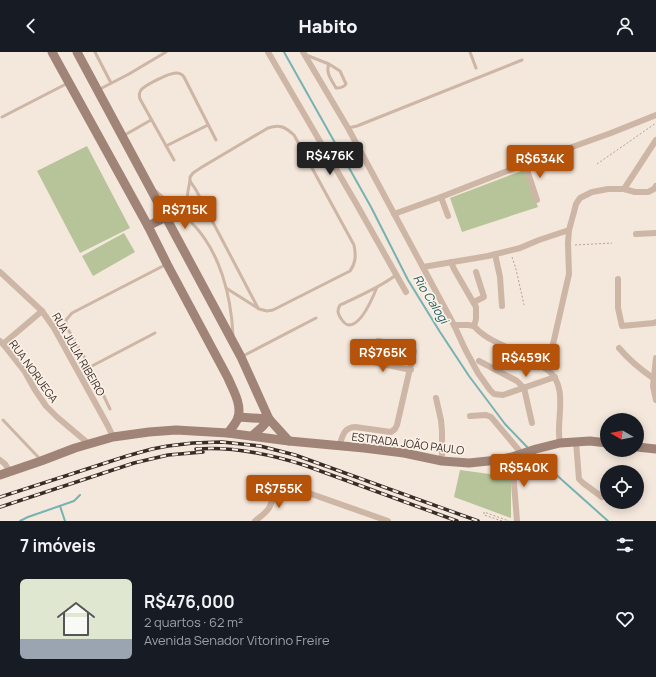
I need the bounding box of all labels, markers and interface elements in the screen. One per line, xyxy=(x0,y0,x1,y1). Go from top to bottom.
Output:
text: Habito xyxy=(298,14,358,38)
icon: back xyxy=(20,15,42,37)
icon: person xyxy=(614,15,636,37)
pin: R$476K xyxy=(297,142,363,176)
pin: R$634K xyxy=(507,145,573,179)
text: R$476K xyxy=(306,146,354,164)
text: R$634K xyxy=(516,149,564,167)
pin: R$715K xyxy=(152,196,218,230)
text: R$715K xyxy=(162,200,208,218)
water label: Rio Calogi xyxy=(409,271,454,329)
street label: RUA JULIA RIBEIRO xyxy=(49,310,109,398)
street label: RUA NORUEGA xyxy=(6,337,62,405)
pin: R$765K xyxy=(350,339,416,373)
text: R$765K xyxy=(359,343,407,361)
pin: R$459K xyxy=(493,344,559,378)
text: R$459K xyxy=(502,348,550,366)
north arrow xyxy=(600,413,644,457)
map controls xyxy=(600,413,644,509)
street label: ESTRADA JOÃO PAULO xyxy=(351,429,465,457)
pin: R$540K xyxy=(491,454,557,488)
text: R$540K xyxy=(499,458,549,476)
button: locate xyxy=(600,465,644,509)
pin: R$755K xyxy=(246,475,312,509)
text: R$755K xyxy=(255,479,303,497)
text: 7 imóveis xyxy=(20,534,96,557)
icon: filters xyxy=(614,534,636,556)
text: R$476,000 xyxy=(144,590,235,613)
icon: home xyxy=(52,595,100,643)
icon: heart xyxy=(614,608,636,630)
text: 2 quartos · 62 m² xyxy=(144,613,243,631)
text: Avenida Senador Vitorino Freire xyxy=(144,631,330,649)

